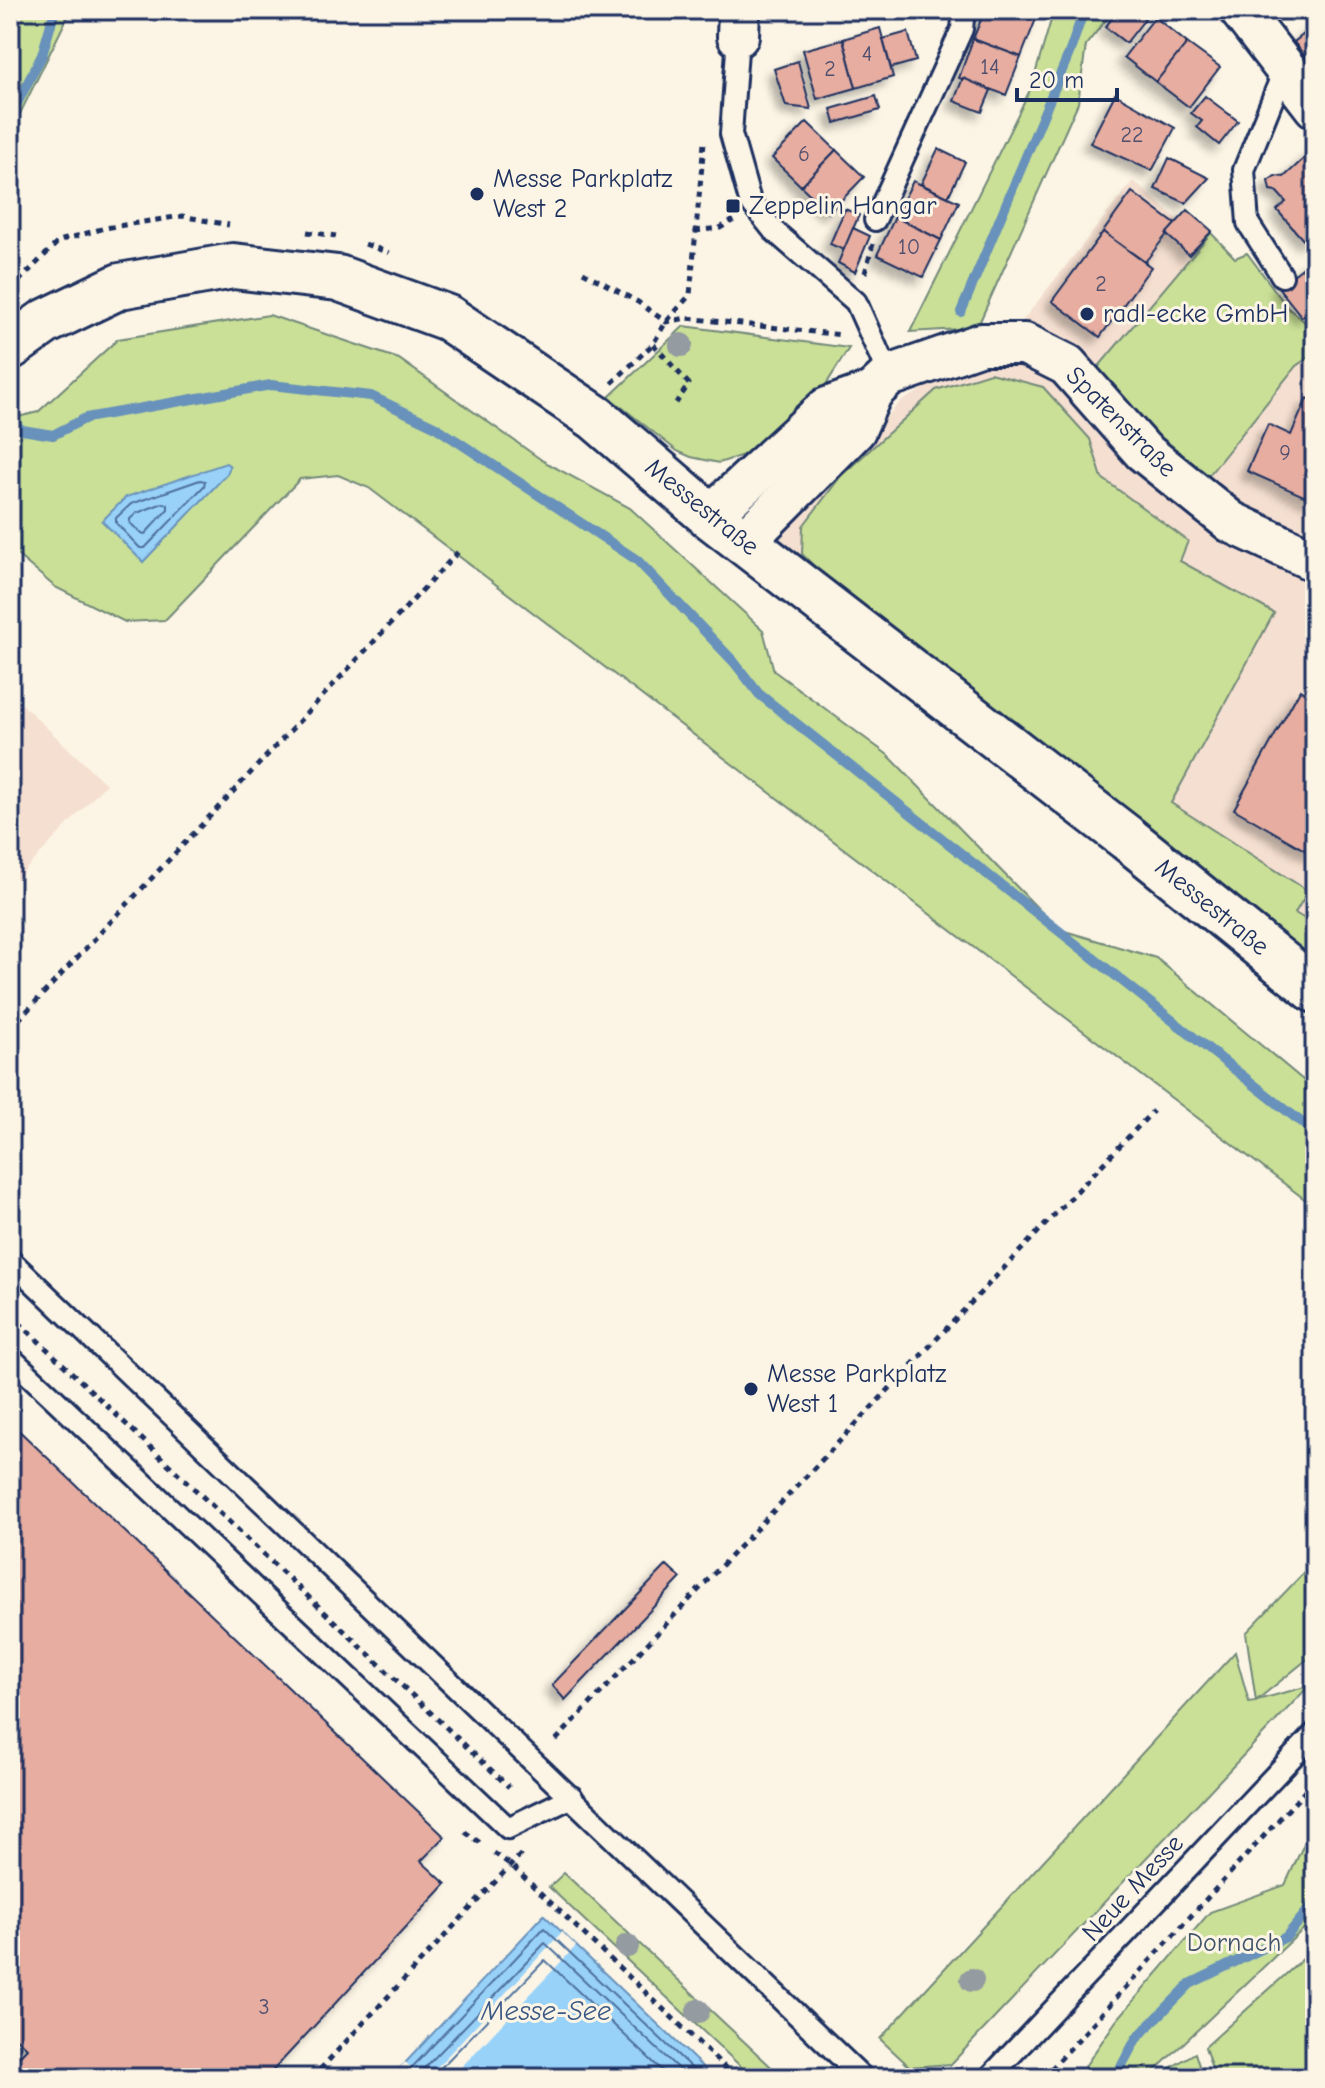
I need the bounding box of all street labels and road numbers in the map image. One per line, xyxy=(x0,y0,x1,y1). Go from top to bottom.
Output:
street label: Spatenstraße xyxy=(1060,361,1182,483)
street label: Messestraße xyxy=(639,452,765,562)
street label: Messestraße xyxy=(1149,852,1275,962)
street label: Neue Messe xyxy=(1076,1829,1190,1947)

